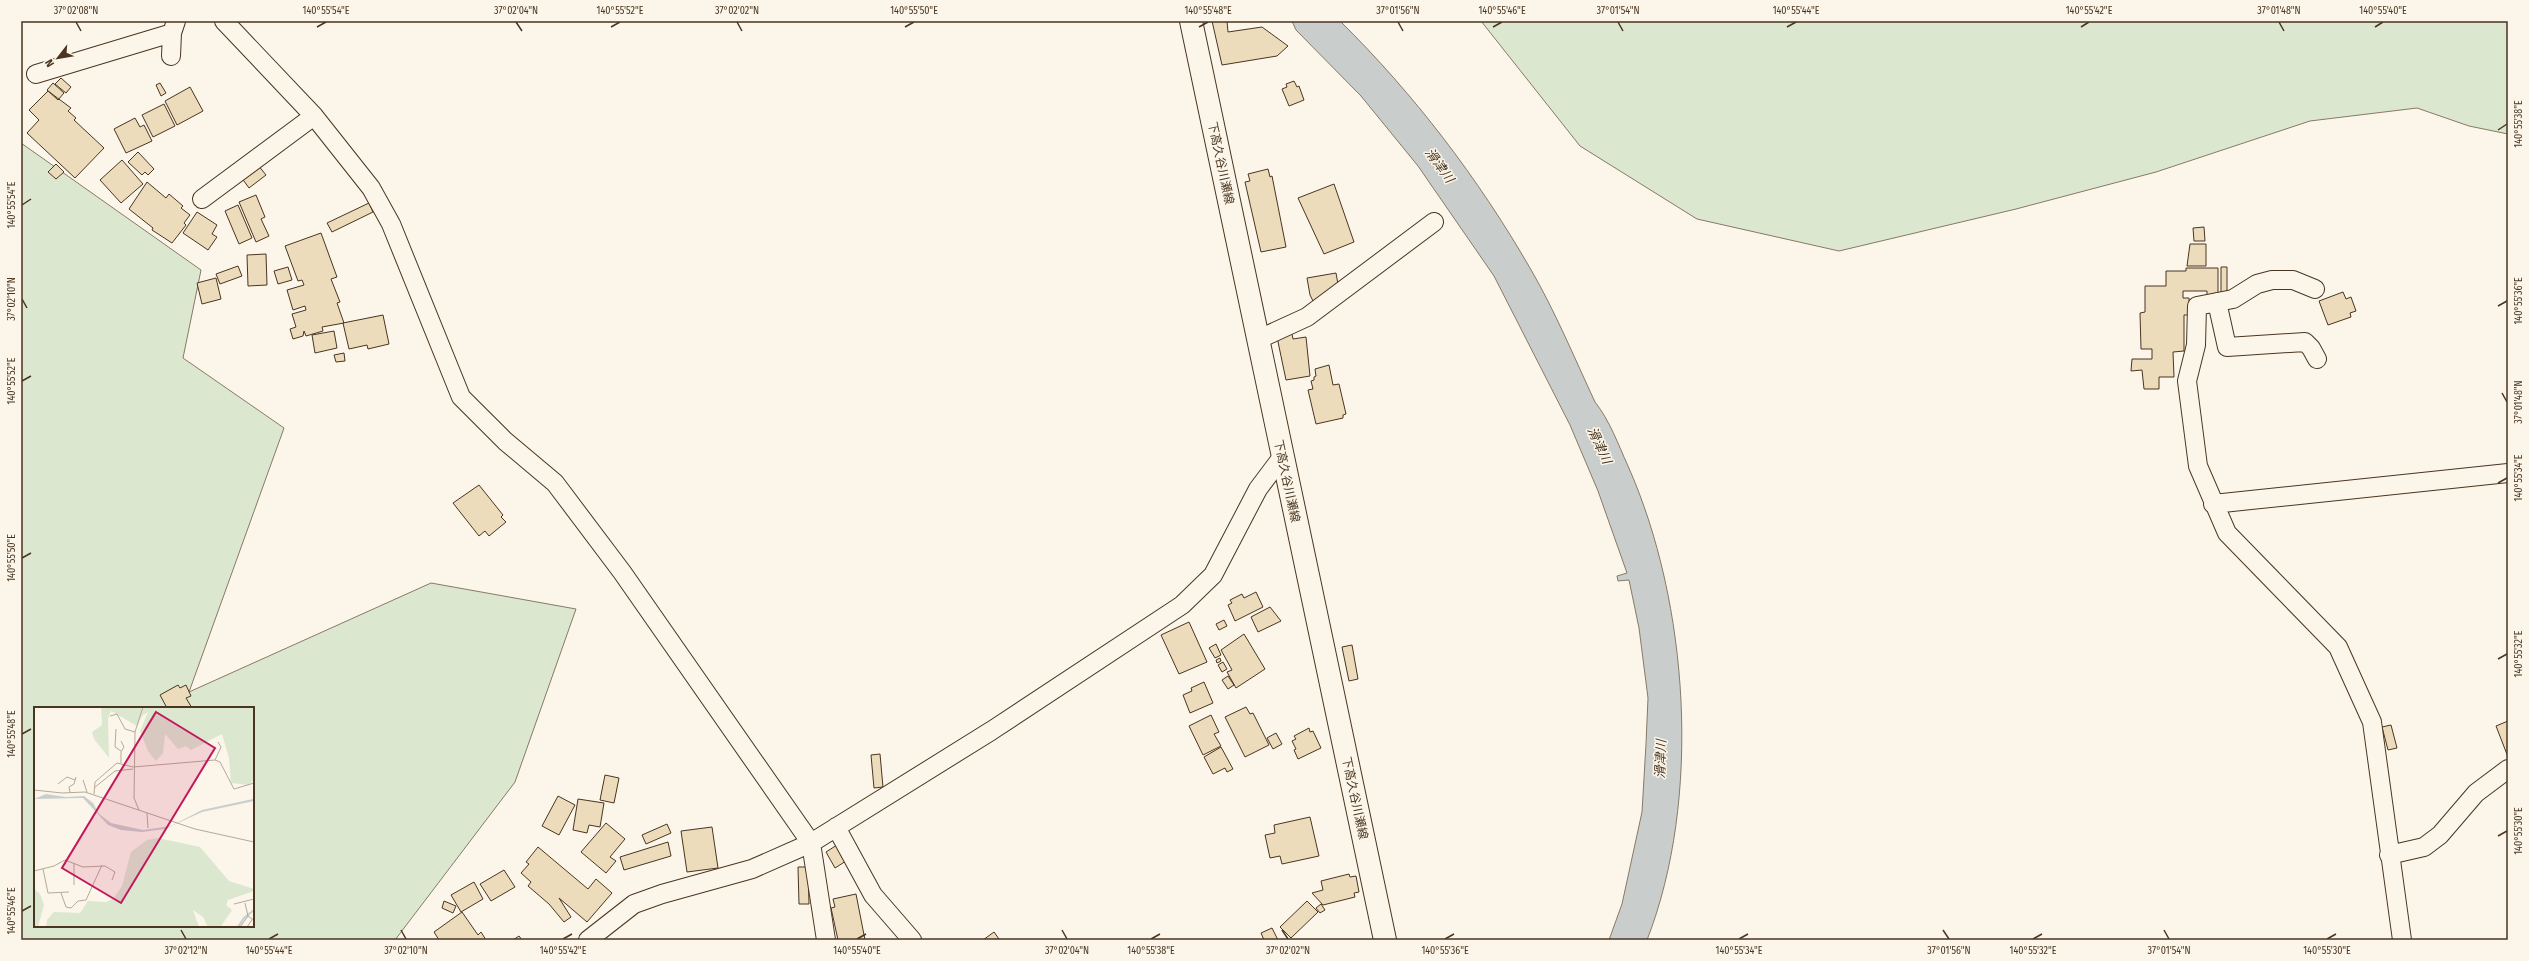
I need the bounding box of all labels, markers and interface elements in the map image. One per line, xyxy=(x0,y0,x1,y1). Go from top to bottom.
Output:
text: 37°02'08"N xyxy=(54,5,98,17)
text: 140°55'54"E xyxy=(303,5,350,17)
text: 37°02'04"N xyxy=(494,5,538,17)
text: 140°55'52"E xyxy=(597,5,644,17)
text: 37°02'02"N xyxy=(715,5,759,17)
text: 140°55'50"E xyxy=(890,5,938,17)
text: 140°55'48"E xyxy=(1184,5,1232,17)
text: 37°01'56"N xyxy=(1376,5,1420,17)
text: 140°55'46"E xyxy=(1478,5,1526,17)
text: 37°01'54"N xyxy=(1597,5,1639,17)
text: 140°55'44"E xyxy=(1773,5,1820,17)
text: 140°55'42"E xyxy=(2066,5,2113,17)
text: 37°01'48"N xyxy=(2257,5,2301,17)
text: 140°55'40"E xyxy=(2359,5,2407,17)
north arrow xyxy=(38,38,78,78)
text: N xyxy=(43,57,57,69)
text: 140°55'38"E xyxy=(2513,100,2525,148)
street label: 下高久谷川瀬線 xyxy=(1205,120,1237,206)
water label: 滑津川 xyxy=(1422,145,1458,187)
text: 140°55'54"E xyxy=(6,181,18,228)
text: 37°02'10"N xyxy=(6,277,18,321)
text: 140°55'36"E xyxy=(2513,277,2525,325)
text: 140°55'52"E xyxy=(6,357,18,404)
text: 37°01'48"N xyxy=(2513,380,2525,424)
water label: 滑津川 xyxy=(1585,424,1615,468)
street label: 下高久谷川瀬線 xyxy=(1271,438,1303,524)
text: 140°55'34"E xyxy=(2513,454,2525,501)
text: 140°55'50"E xyxy=(6,534,18,582)
text: 140°55'32"E xyxy=(2513,630,2525,677)
inset map xyxy=(34,707,254,927)
text: 140°55'48"E xyxy=(6,710,18,758)
water label: 滑津川 xyxy=(1652,737,1669,779)
street label: 下高久谷川瀬線 xyxy=(1339,755,1371,841)
text: 140°55'30"E xyxy=(2513,807,2525,855)
text: 140°55'46"E xyxy=(6,887,18,935)
text: 37°02'12"N xyxy=(165,945,208,957)
text: 140°55'44"E xyxy=(246,945,293,957)
text: 37°02'10"N xyxy=(384,945,428,957)
text: 140°55'42"E xyxy=(540,945,587,957)
text: 140°55'40"E xyxy=(833,945,881,957)
text: 37°02'04"N xyxy=(1045,945,1089,957)
text: 140°55'38"E xyxy=(1127,945,1175,957)
text: 37°02'02"N xyxy=(1266,945,1310,957)
text: 140°55'36"E xyxy=(1421,945,1469,957)
text: 140°55'34"E xyxy=(1716,945,1763,957)
text: 37°01'56"N xyxy=(1927,945,1971,957)
text: 140°55'32"E xyxy=(2010,945,2057,957)
text: 37°01'54"N xyxy=(2148,945,2190,957)
text: 140°55'30"E xyxy=(2303,945,2351,957)

